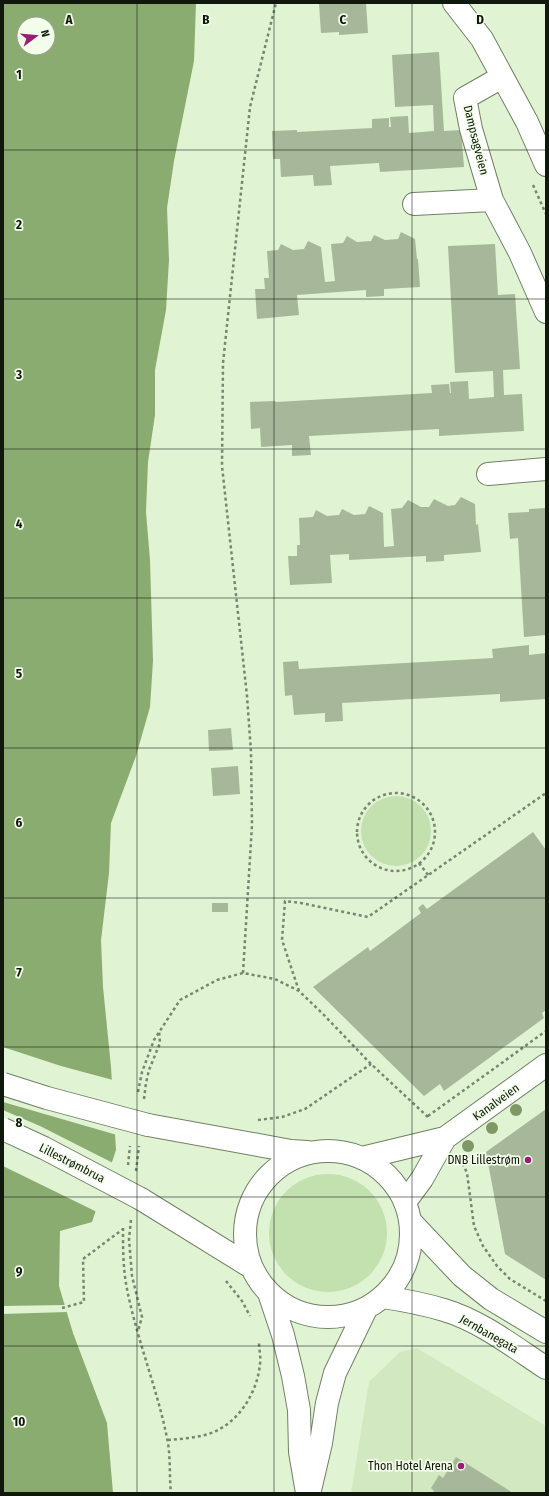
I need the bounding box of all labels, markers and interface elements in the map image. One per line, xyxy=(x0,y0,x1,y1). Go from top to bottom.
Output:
text: A xyxy=(64,12,73,27)
text: B xyxy=(202,12,210,27)
text: C xyxy=(340,12,347,27)
text: D xyxy=(476,12,484,27)
north arrow xyxy=(16,16,56,56)
text: N xyxy=(38,28,52,38)
text: 1 xyxy=(16,67,22,82)
street label: Dampsagveien xyxy=(461,104,491,176)
text: 2 xyxy=(15,217,22,232)
text: 3 xyxy=(15,367,22,382)
text: 4 xyxy=(16,516,23,531)
text: 5 xyxy=(16,666,22,681)
text: 6 xyxy=(16,815,23,830)
text: 7 xyxy=(16,965,22,980)
street label: Kanalveien xyxy=(470,1081,522,1123)
text: 8 xyxy=(16,1115,23,1130)
street label: Lillestrømbrua xyxy=(37,1140,107,1186)
place label: DNB Lillestrøm xyxy=(447,1153,520,1167)
marker: DNB Lillestrøm xyxy=(523,1155,533,1165)
text: 9 xyxy=(16,1264,23,1279)
street label: Jernbanegata xyxy=(457,1312,521,1356)
text: 10 xyxy=(13,1414,25,1429)
place label: Thon Hotel Arena xyxy=(368,1459,453,1473)
marker: Thon Hotel Arena xyxy=(456,1461,466,1471)

